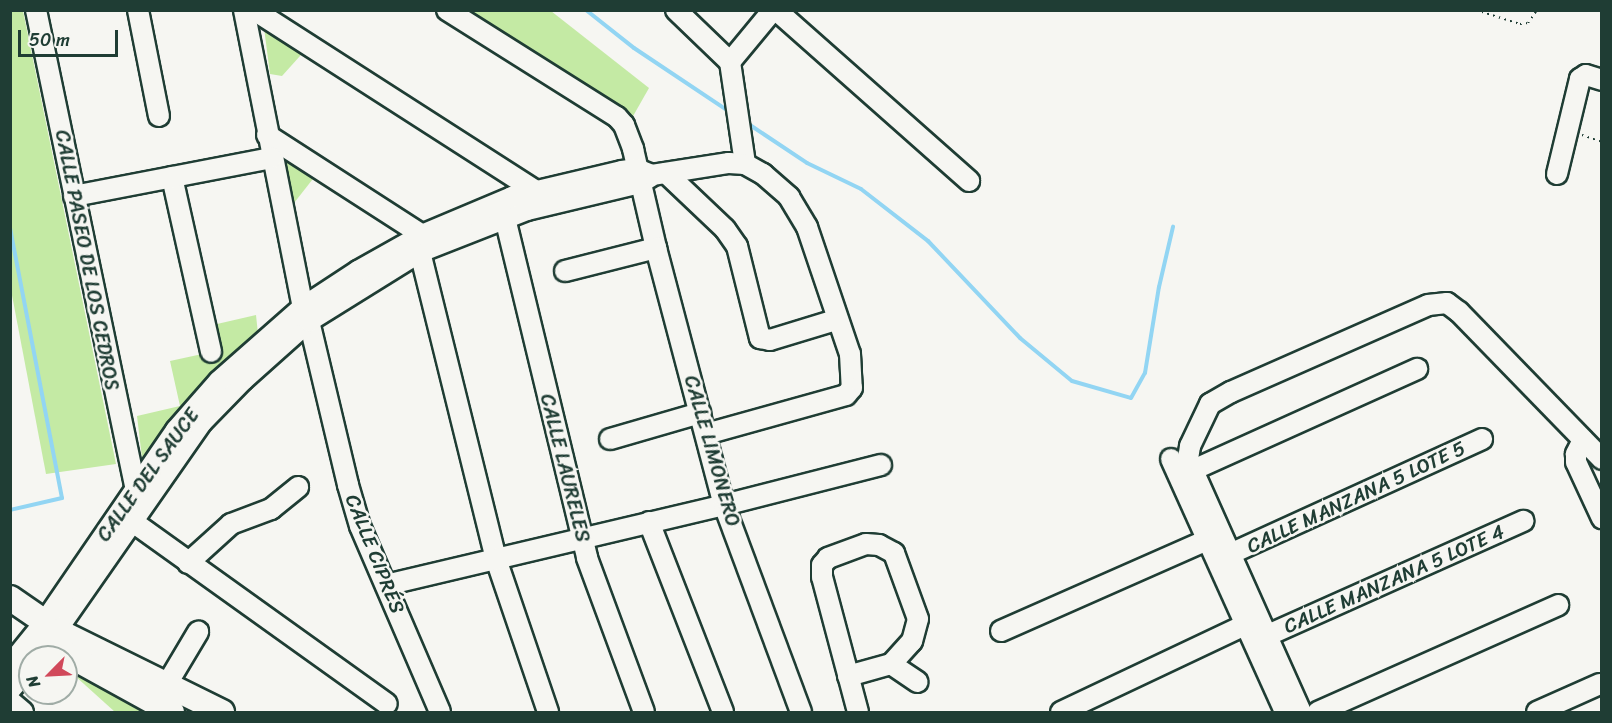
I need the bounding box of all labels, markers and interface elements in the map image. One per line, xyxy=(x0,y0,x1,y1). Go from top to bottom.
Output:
scale bar xyxy=(21,18,122,56)
text: 50 m xyxy=(29,24,70,56)
street label: CALLE PASEO DE LOS CEDROS xyxy=(50,127,124,393)
street label: CALLE LIMONERO xyxy=(679,372,745,530)
street label: CALLE LAURELES xyxy=(535,391,595,545)
street label: CALLE DEL SAUCE xyxy=(91,403,205,547)
street label: CALLE MANZANA 5 LOTE 5 xyxy=(1243,436,1469,558)
street label: CALLE CIPRÉS xyxy=(340,490,410,618)
street label: CALLE MANZANA 5 LOTE 4 xyxy=(1280,519,1508,639)
north arrow xyxy=(18,645,78,705)
text: N xyxy=(17,671,48,693)

